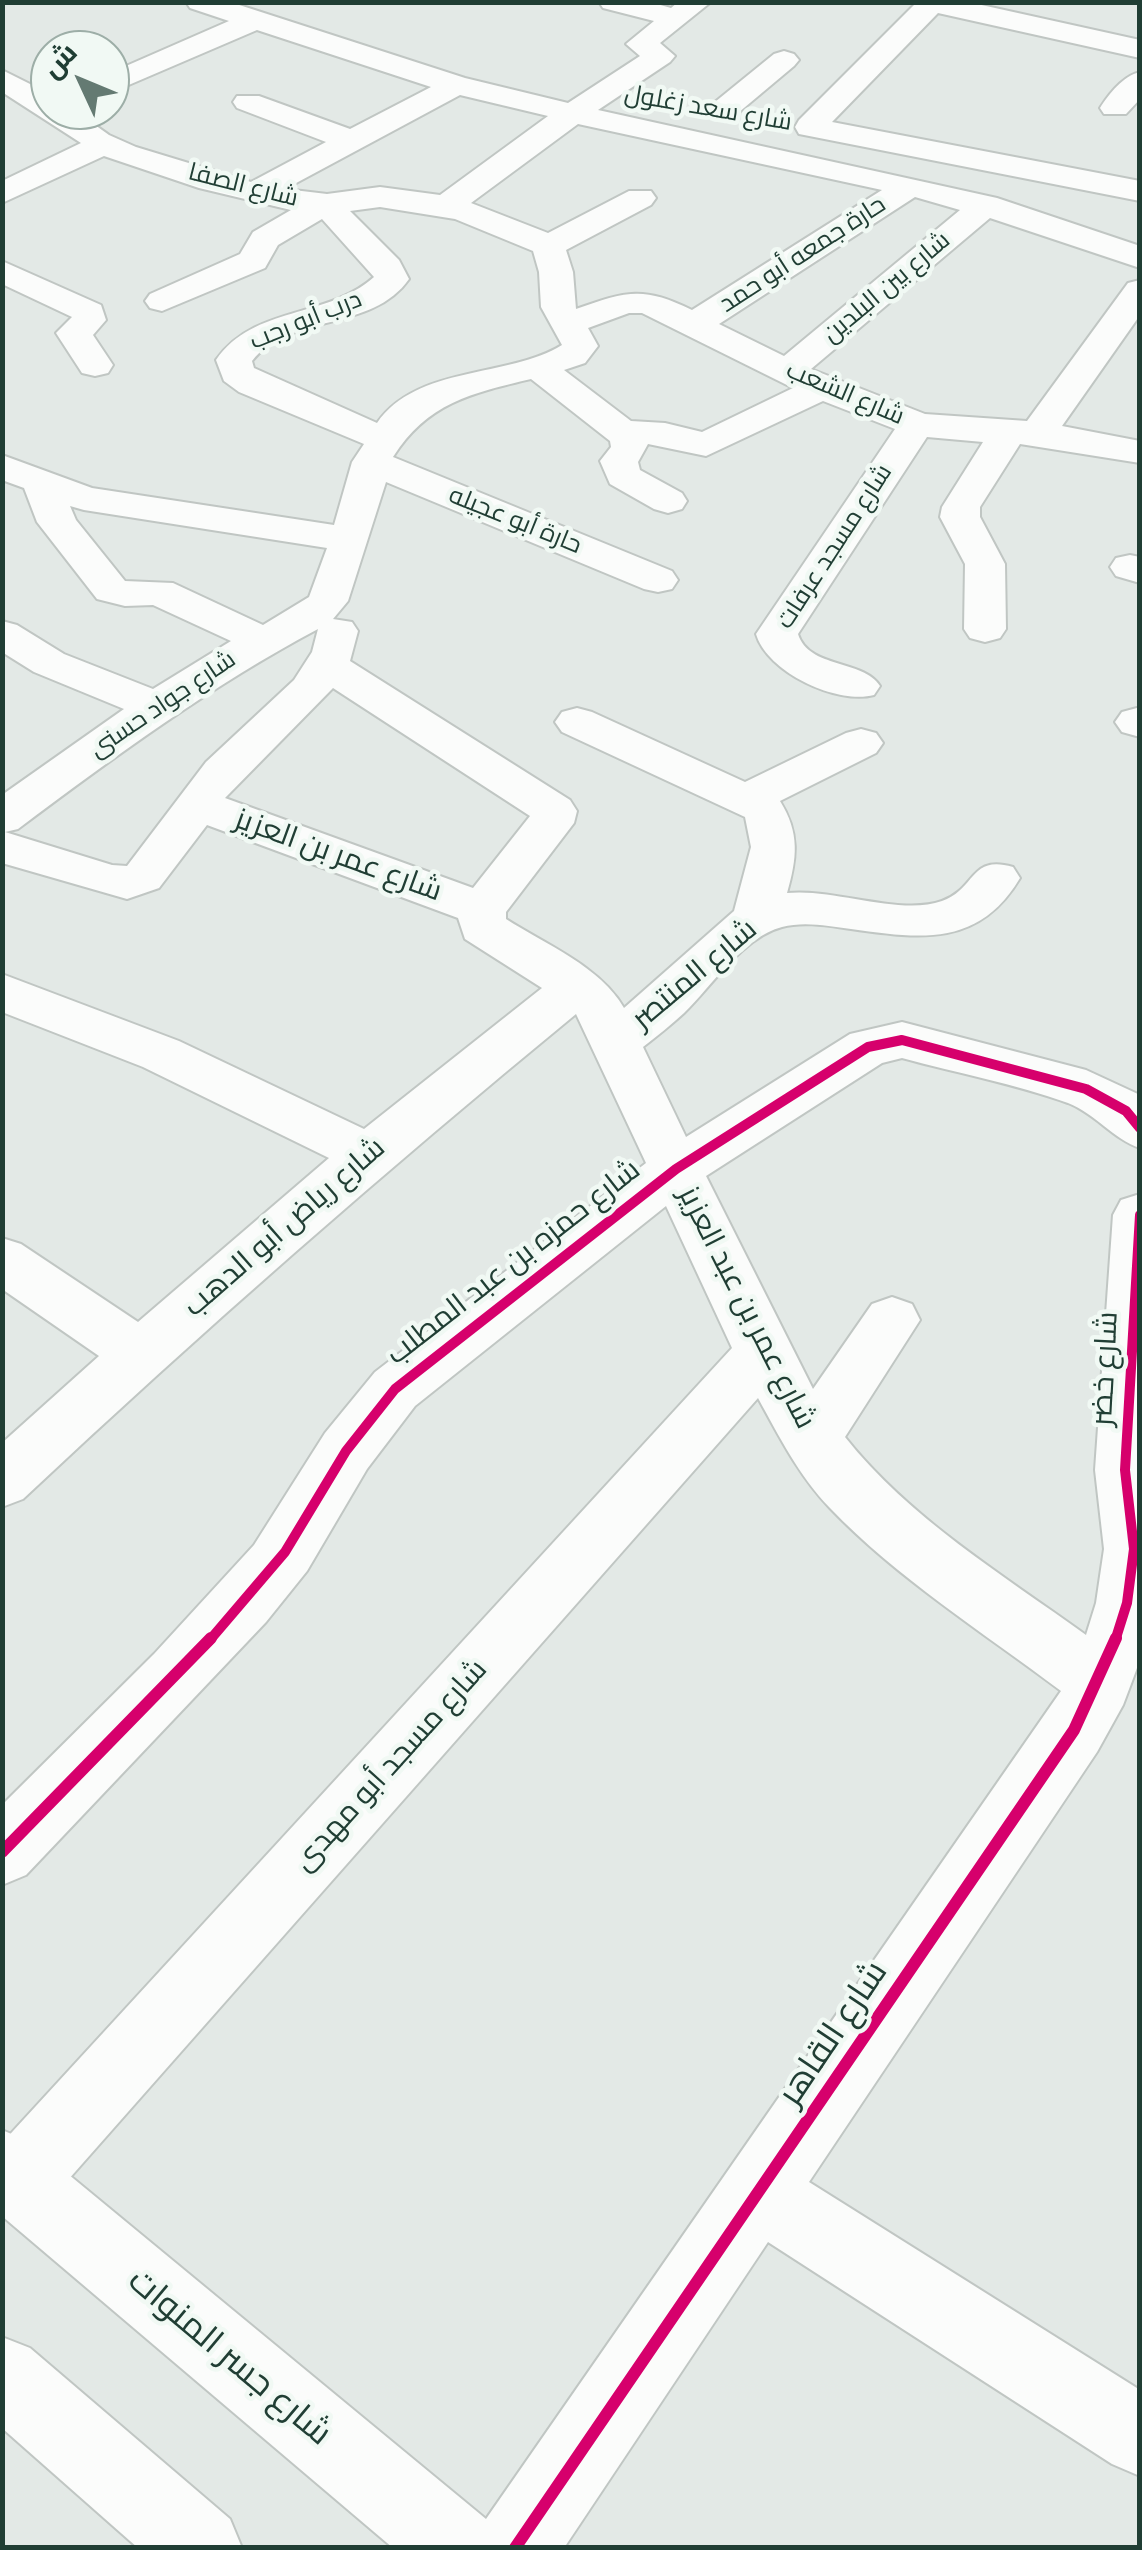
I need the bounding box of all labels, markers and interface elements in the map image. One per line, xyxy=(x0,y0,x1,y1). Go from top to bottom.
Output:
north arrow xyxy=(30,30,130,130)
text: ش xyxy=(35,36,85,85)
street label: شارع سعد زغلول xyxy=(622,80,794,138)
street label: شارع الصفا xyxy=(185,158,301,214)
street label: حارة جمعه أبو حمد xyxy=(714,190,892,320)
street label: شارع بين البلدين xyxy=(817,226,957,350)
street label: درب أبو رجب xyxy=(246,285,366,357)
street label: شارع الشعب xyxy=(781,356,909,432)
street label: شارع مسجد عرفات xyxy=(771,459,899,635)
street label: حارة أبو عجيله xyxy=(444,481,586,561)
street label: شارع جواد حسنى xyxy=(84,645,242,765)
street label: شارع عمر بن العزيز xyxy=(230,802,446,910)
street label: شارع المنتصر xyxy=(625,912,765,1038)
street label: شارع رياض أبو الدهب xyxy=(177,1131,393,1325)
street label: شارع حمزه بن عبد المطلب xyxy=(380,1153,648,1373)
street label: شارع عمر بن عبد العزيز xyxy=(669,1181,823,1435)
street label: شارع خضر xyxy=(1085,1311,1127,1427)
street label: شارع مسجد أبو مهدى xyxy=(286,1653,496,1879)
street label: شارع القاهر xyxy=(770,1954,898,2114)
street label: شارع جسر المنوات xyxy=(119,2261,339,2455)

